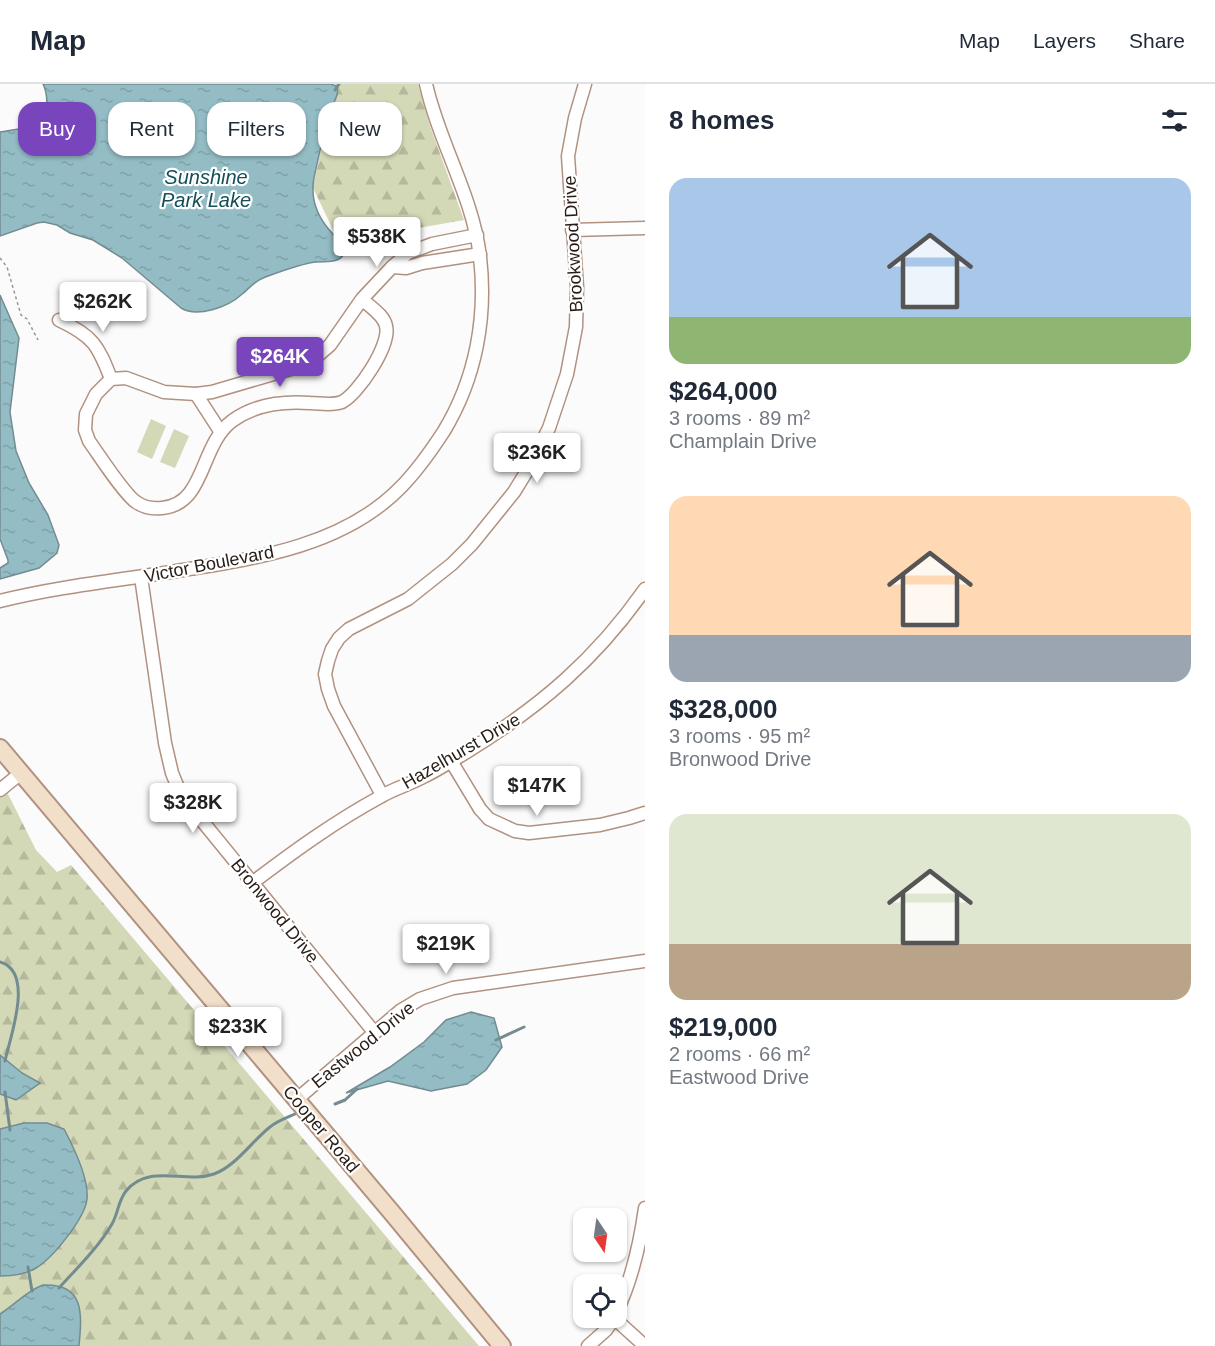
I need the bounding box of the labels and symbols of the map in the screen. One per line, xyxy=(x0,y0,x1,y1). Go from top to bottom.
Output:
water label: Sunshine Park Lake xyxy=(161,166,251,211)
street label: Brookwood Drive xyxy=(559,175,587,313)
pin: $538K xyxy=(335,217,419,268)
pin: $262K xyxy=(61,282,145,333)
pin: $264K xyxy=(238,337,322,388)
pin: $236K xyxy=(495,433,579,484)
street label: Victor Boulevard xyxy=(142,542,276,586)
street label: Hazelhurst Drive xyxy=(398,709,524,793)
pin: $147K xyxy=(495,766,579,817)
pin: $328K xyxy=(151,783,235,834)
street label: Bronwood Drive xyxy=(227,855,323,967)
pin: $219K xyxy=(404,924,488,975)
street label: Eastwood Drive xyxy=(308,998,418,1092)
pin: $233K xyxy=(196,1007,280,1058)
street label: Cooper Road xyxy=(279,1082,363,1176)
north arrow xyxy=(573,1208,627,1262)

